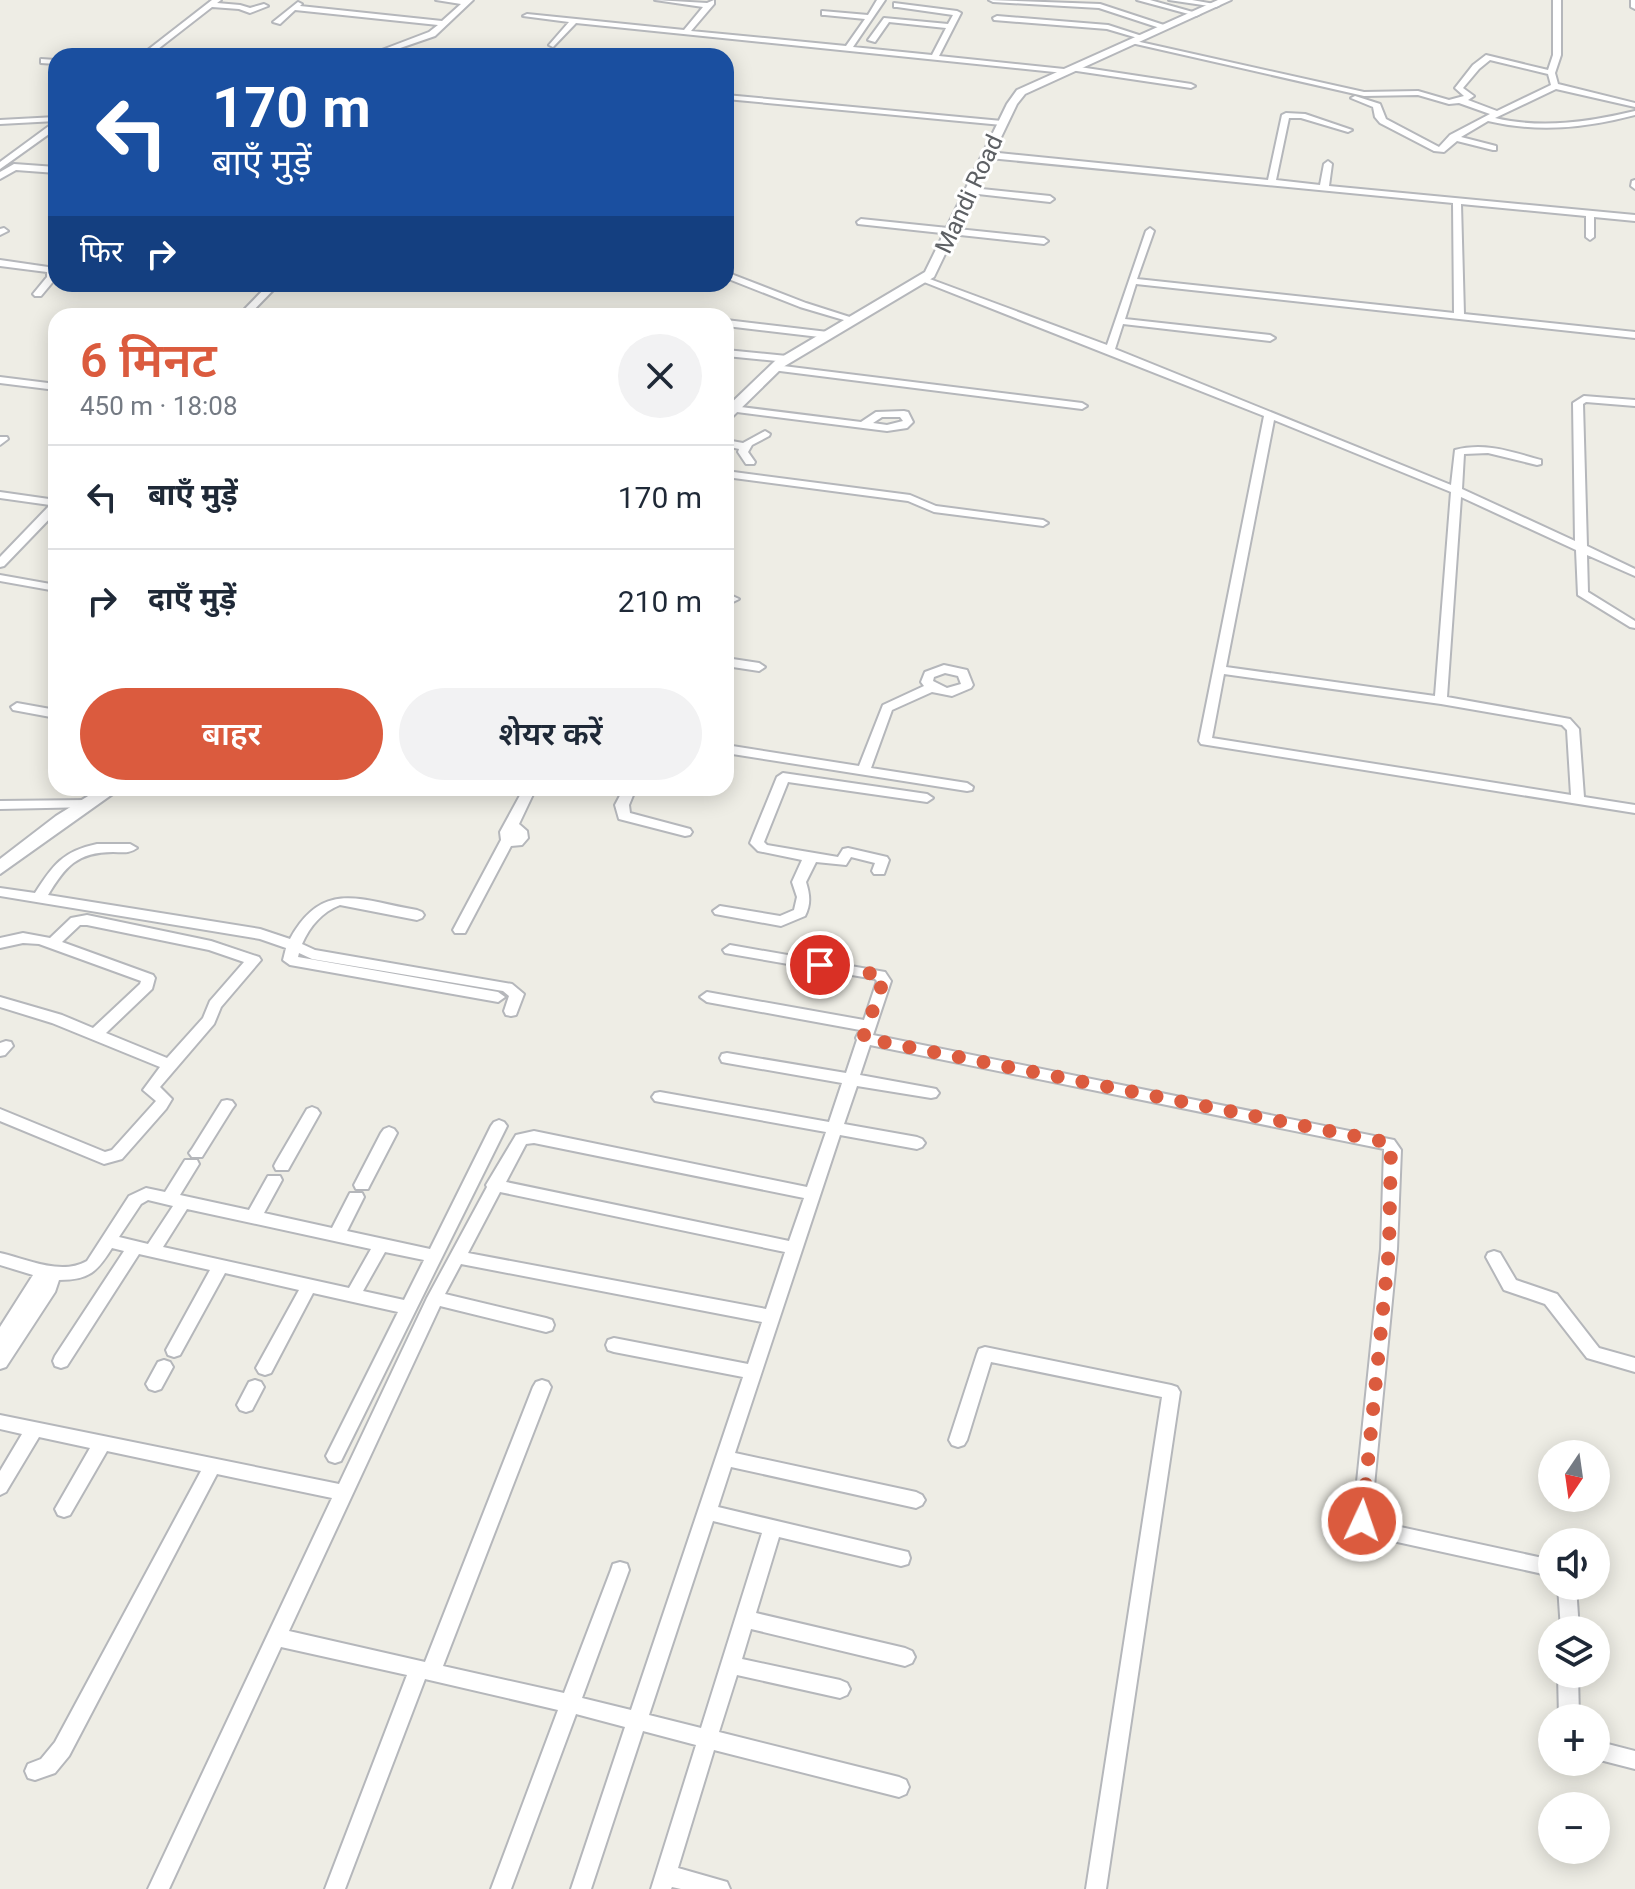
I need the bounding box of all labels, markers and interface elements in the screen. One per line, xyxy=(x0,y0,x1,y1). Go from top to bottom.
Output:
text: 170 m xyxy=(212,75,371,141)
icon: left xyxy=(80,80,184,184)
street label: Mandi Road xyxy=(929,130,1009,258)
text: बाएँ मुड़ें xyxy=(212,142,312,184)
icon: right xyxy=(139,232,183,276)
text: फिर xyxy=(80,234,123,269)
text: 6 मिनट xyxy=(80,332,217,389)
button: close xyxy=(618,334,702,418)
text: 450 m · 18:08 xyxy=(80,391,238,421)
icon: left xyxy=(80,475,124,519)
text: बाएँ मुड़ें xyxy=(148,477,238,512)
text: 170 m xyxy=(618,480,702,515)
icon: right xyxy=(80,579,124,623)
text: दाएँ मुड़ें xyxy=(148,581,236,616)
text: 210 m xyxy=(618,584,702,619)
button: बाहर xyxy=(80,688,383,780)
button: शेयर करें xyxy=(399,688,702,780)
pin xyxy=(786,931,854,999)
icon: arrive xyxy=(798,943,842,987)
north arrow xyxy=(1538,1440,1610,1512)
map controls xyxy=(1538,1440,1610,1864)
position arrow xyxy=(1320,1479,1404,1563)
button: sound xyxy=(1538,1528,1610,1600)
button: layers xyxy=(1538,1616,1610,1688)
button: + xyxy=(1538,1704,1610,1776)
button: − xyxy=(1538,1792,1610,1864)

